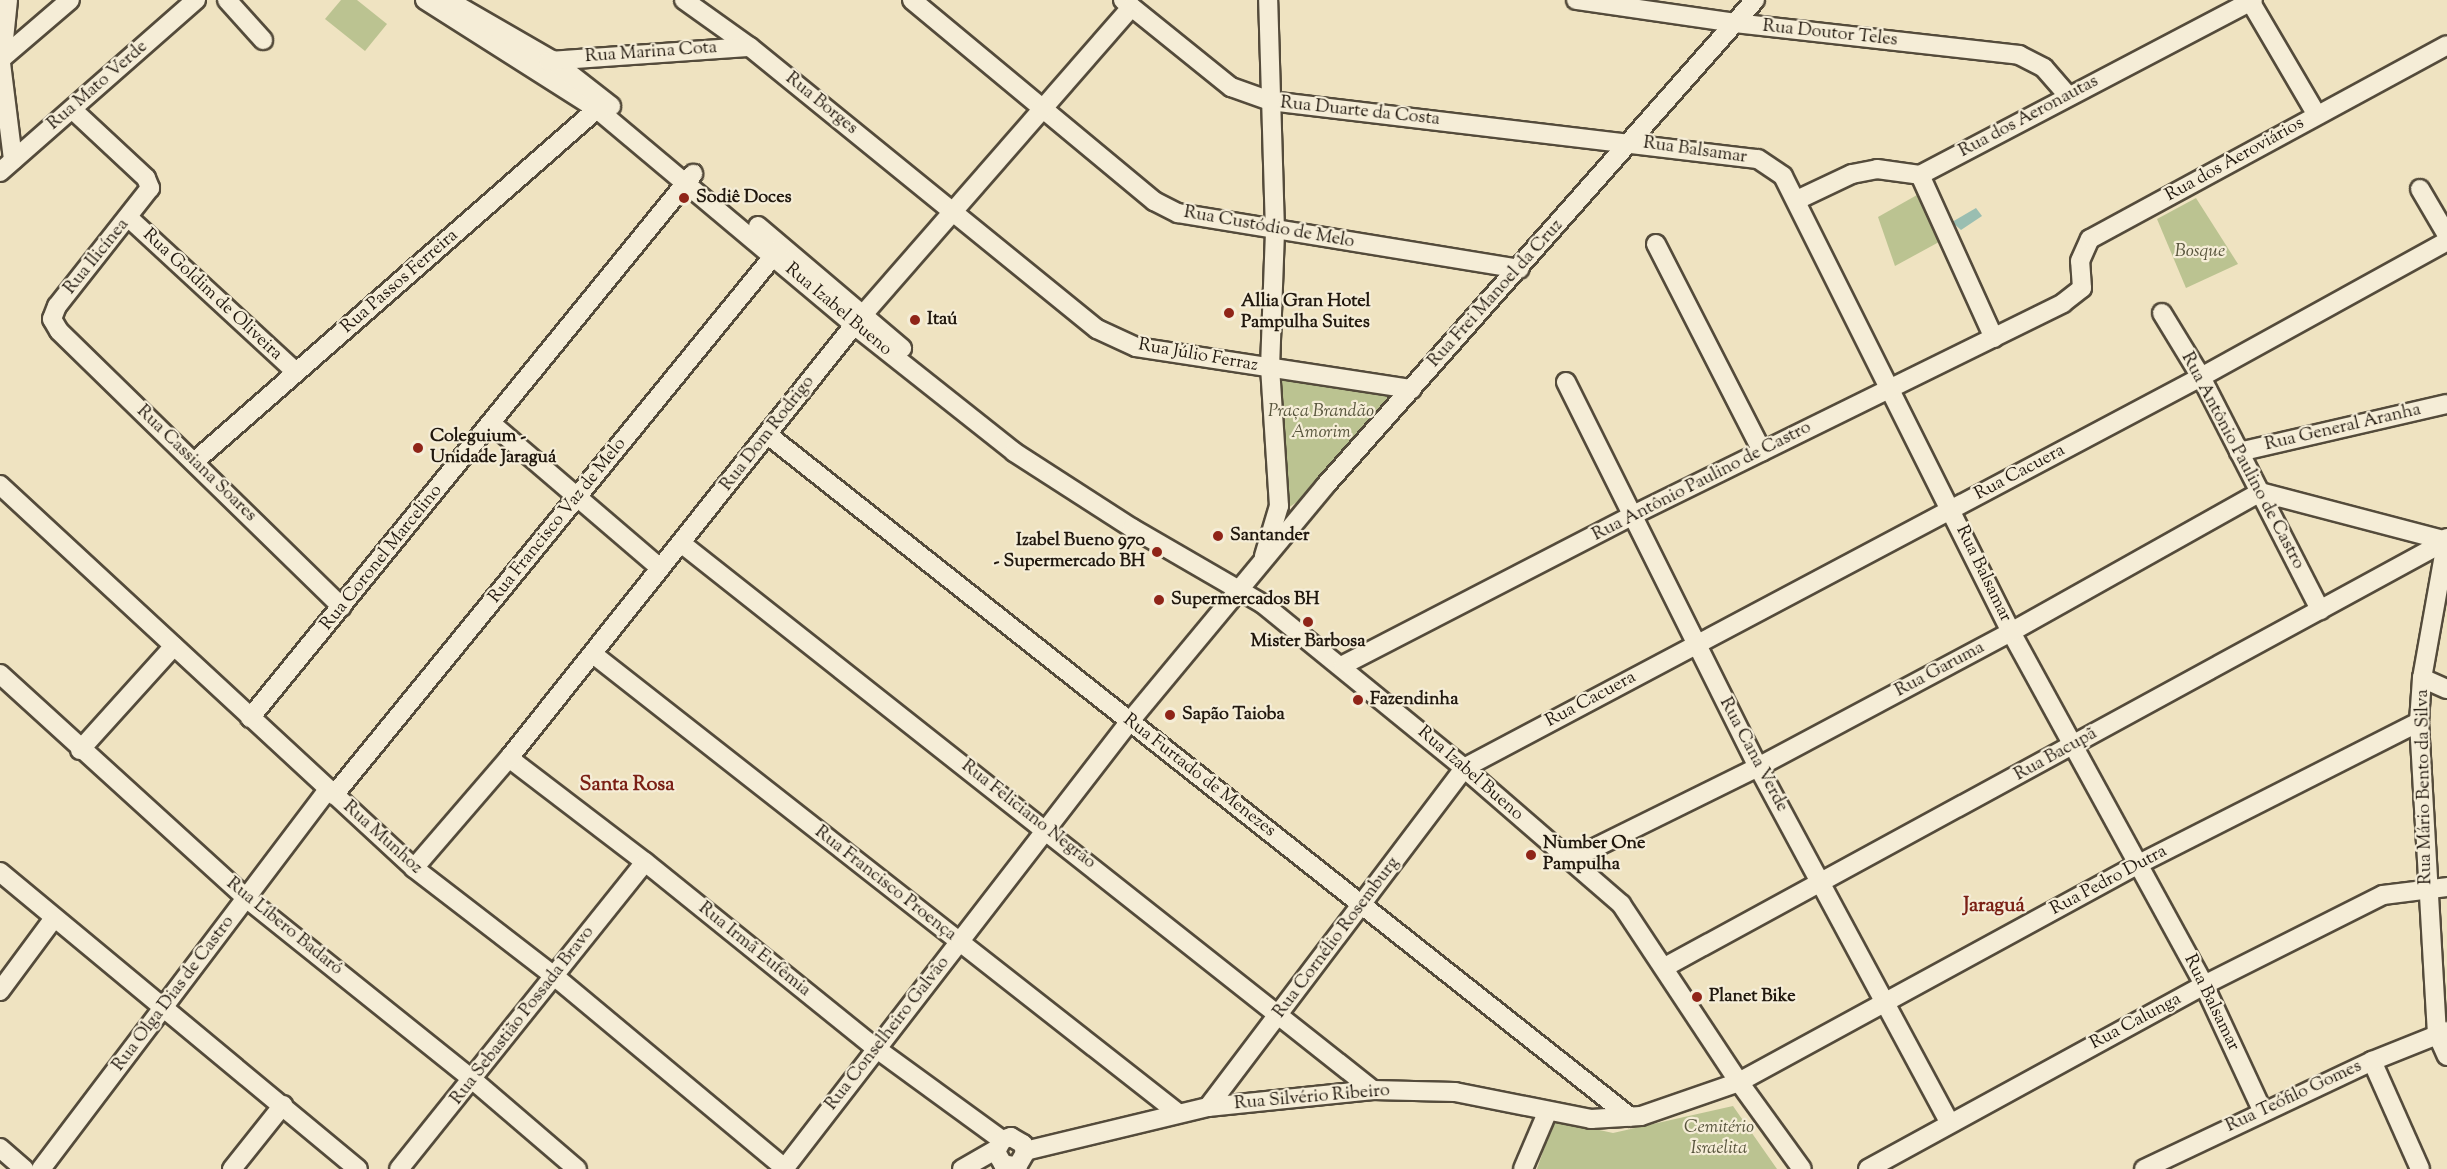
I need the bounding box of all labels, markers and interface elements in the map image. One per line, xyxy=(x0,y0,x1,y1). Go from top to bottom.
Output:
street label: Rua Doutor Teles xyxy=(1761,16,1899,52)
street label: Rua Mato Verde xyxy=(43,37,153,135)
street label: Rua Marina Cota xyxy=(584,38,718,68)
street label: Rua Borges xyxy=(780,68,862,140)
street label: Rua dos Aeronautas xyxy=(1956,71,2102,163)
street label: Rua Duarte da Costa xyxy=(1279,93,1441,131)
street label: Rua dos Aeroviários xyxy=(2162,113,2308,207)
street label: Rua Balsamar xyxy=(1642,133,1748,169)
place label: Sodiê Doces xyxy=(696,187,792,209)
marker: Sodiê Doces xyxy=(677,191,691,205)
street label: Rua Custódio de Melo xyxy=(1182,202,1356,254)
street label: Rua Ilicínea xyxy=(60,215,134,299)
street label: Rua Frei Manoel da Cruz xyxy=(1424,216,1568,372)
street label: Rua Goldim de Oliveira xyxy=(138,225,286,365)
street label: Rua Passos Ferreira xyxy=(337,225,463,339)
park label: Bosque xyxy=(2175,241,2225,263)
street label: Rua Izabel Bueno xyxy=(780,259,896,361)
place label: Allia Gran Hotel Pampulha Suites xyxy=(1241,292,1371,334)
marker: Allia Gran Hotel Pampulha Suites xyxy=(1222,306,1236,320)
place label: Itaú xyxy=(927,309,957,331)
marker: Itaú xyxy=(908,313,922,327)
street label: Rua Júlio Ferraz xyxy=(1137,335,1259,377)
street label: Rua Antônio Paulino de Castro xyxy=(2176,349,2308,573)
street label: Rua Dom Rodrigo xyxy=(716,372,820,496)
street label: Rua General Aranha xyxy=(2263,400,2423,456)
street label: Rua Cassiana Soares xyxy=(131,401,261,527)
park label: Praça Brandão Amorim xyxy=(1268,402,1374,444)
street label: Rua Antônio Paulino de Castro xyxy=(1589,417,1815,547)
place label: Coleguium - Unidade Jaraguá xyxy=(430,427,556,470)
street label: Rua Francisco Vaz de Melo xyxy=(485,434,631,608)
street label: Rua Cacuera xyxy=(1971,440,2069,506)
marker: Coleguium - Unidade Jaraguá xyxy=(411,441,425,455)
street label: Rua Coronel Marcelino xyxy=(317,481,447,635)
street label: Rua Balsamar xyxy=(1950,522,2016,626)
place label: Santander xyxy=(1230,525,1310,547)
marker: Santander xyxy=(1211,529,1225,543)
place label: Izabel Bueno 970 - Supermercado BH xyxy=(994,531,1145,574)
marker: Izabel Bueno 970 - Supermercado BH xyxy=(1150,545,1164,559)
place label: Supermercados BH xyxy=(1171,589,1320,611)
marker: Supermercados BH xyxy=(1152,593,1166,607)
marker: Mister Barbosa xyxy=(1301,615,1315,629)
place label: Mister Barbosa xyxy=(1251,631,1365,653)
street label: Rua Garuma xyxy=(1892,637,1988,703)
street label: Rua Cacuera xyxy=(1542,667,1640,733)
place label: Fazendinha xyxy=(1370,689,1458,711)
street label: Rua Mário Bento da Silva xyxy=(2412,689,2438,885)
marker: Fazendinha xyxy=(1351,693,1365,707)
street label: Rua Cana Verde xyxy=(1714,694,1792,816)
place label: Sapão Taioba xyxy=(1182,704,1285,726)
marker: Sapão Taioba xyxy=(1163,708,1177,722)
street label: Rua Furtado de Menezes xyxy=(1118,710,1280,842)
street label: Rua Izabel Bueno xyxy=(1413,722,1527,826)
street label: Rua Bacupã xyxy=(2011,723,2101,787)
street label: Rua Feliciano Negrão xyxy=(957,756,1099,874)
district label: Santa Rosa xyxy=(580,773,674,797)
street label: Rua Munhoz xyxy=(338,797,426,879)
street label: Rua Francisco Proença xyxy=(810,822,960,946)
place label: Number One Pampulha xyxy=(1543,834,1645,876)
street label: Rua Pedro Dutra xyxy=(2047,841,2171,921)
marker: Number One Pampulha xyxy=(1524,848,1538,862)
street label: Rua Cornélio Rosemburg xyxy=(1269,853,1405,1023)
street label: Rua Líbero Badaró xyxy=(221,873,347,981)
district label: Jaraguá xyxy=(1963,894,2025,918)
street label: Rua Irmã Eufêmia xyxy=(693,898,815,1002)
street label: Rua Olga Dias de Castro xyxy=(108,912,240,1076)
street label: Rua Sebastião Possada Bravo xyxy=(447,922,599,1110)
street label: Rua Balsamar xyxy=(2178,951,2244,1055)
street label: Rua Conselheiro Galvão xyxy=(821,953,955,1115)
place label: Planet Bike xyxy=(1709,986,1796,1008)
street label: Rua Calunga xyxy=(2087,989,2185,1055)
marker: Planet Bike xyxy=(1690,990,1704,1004)
street label: Rua Teófilo Gomes xyxy=(2223,1056,2365,1138)
street label: Rua Silvério Ribeiro xyxy=(1233,1080,1391,1116)
park label: Cemitério Israelita xyxy=(1684,1118,1754,1160)

